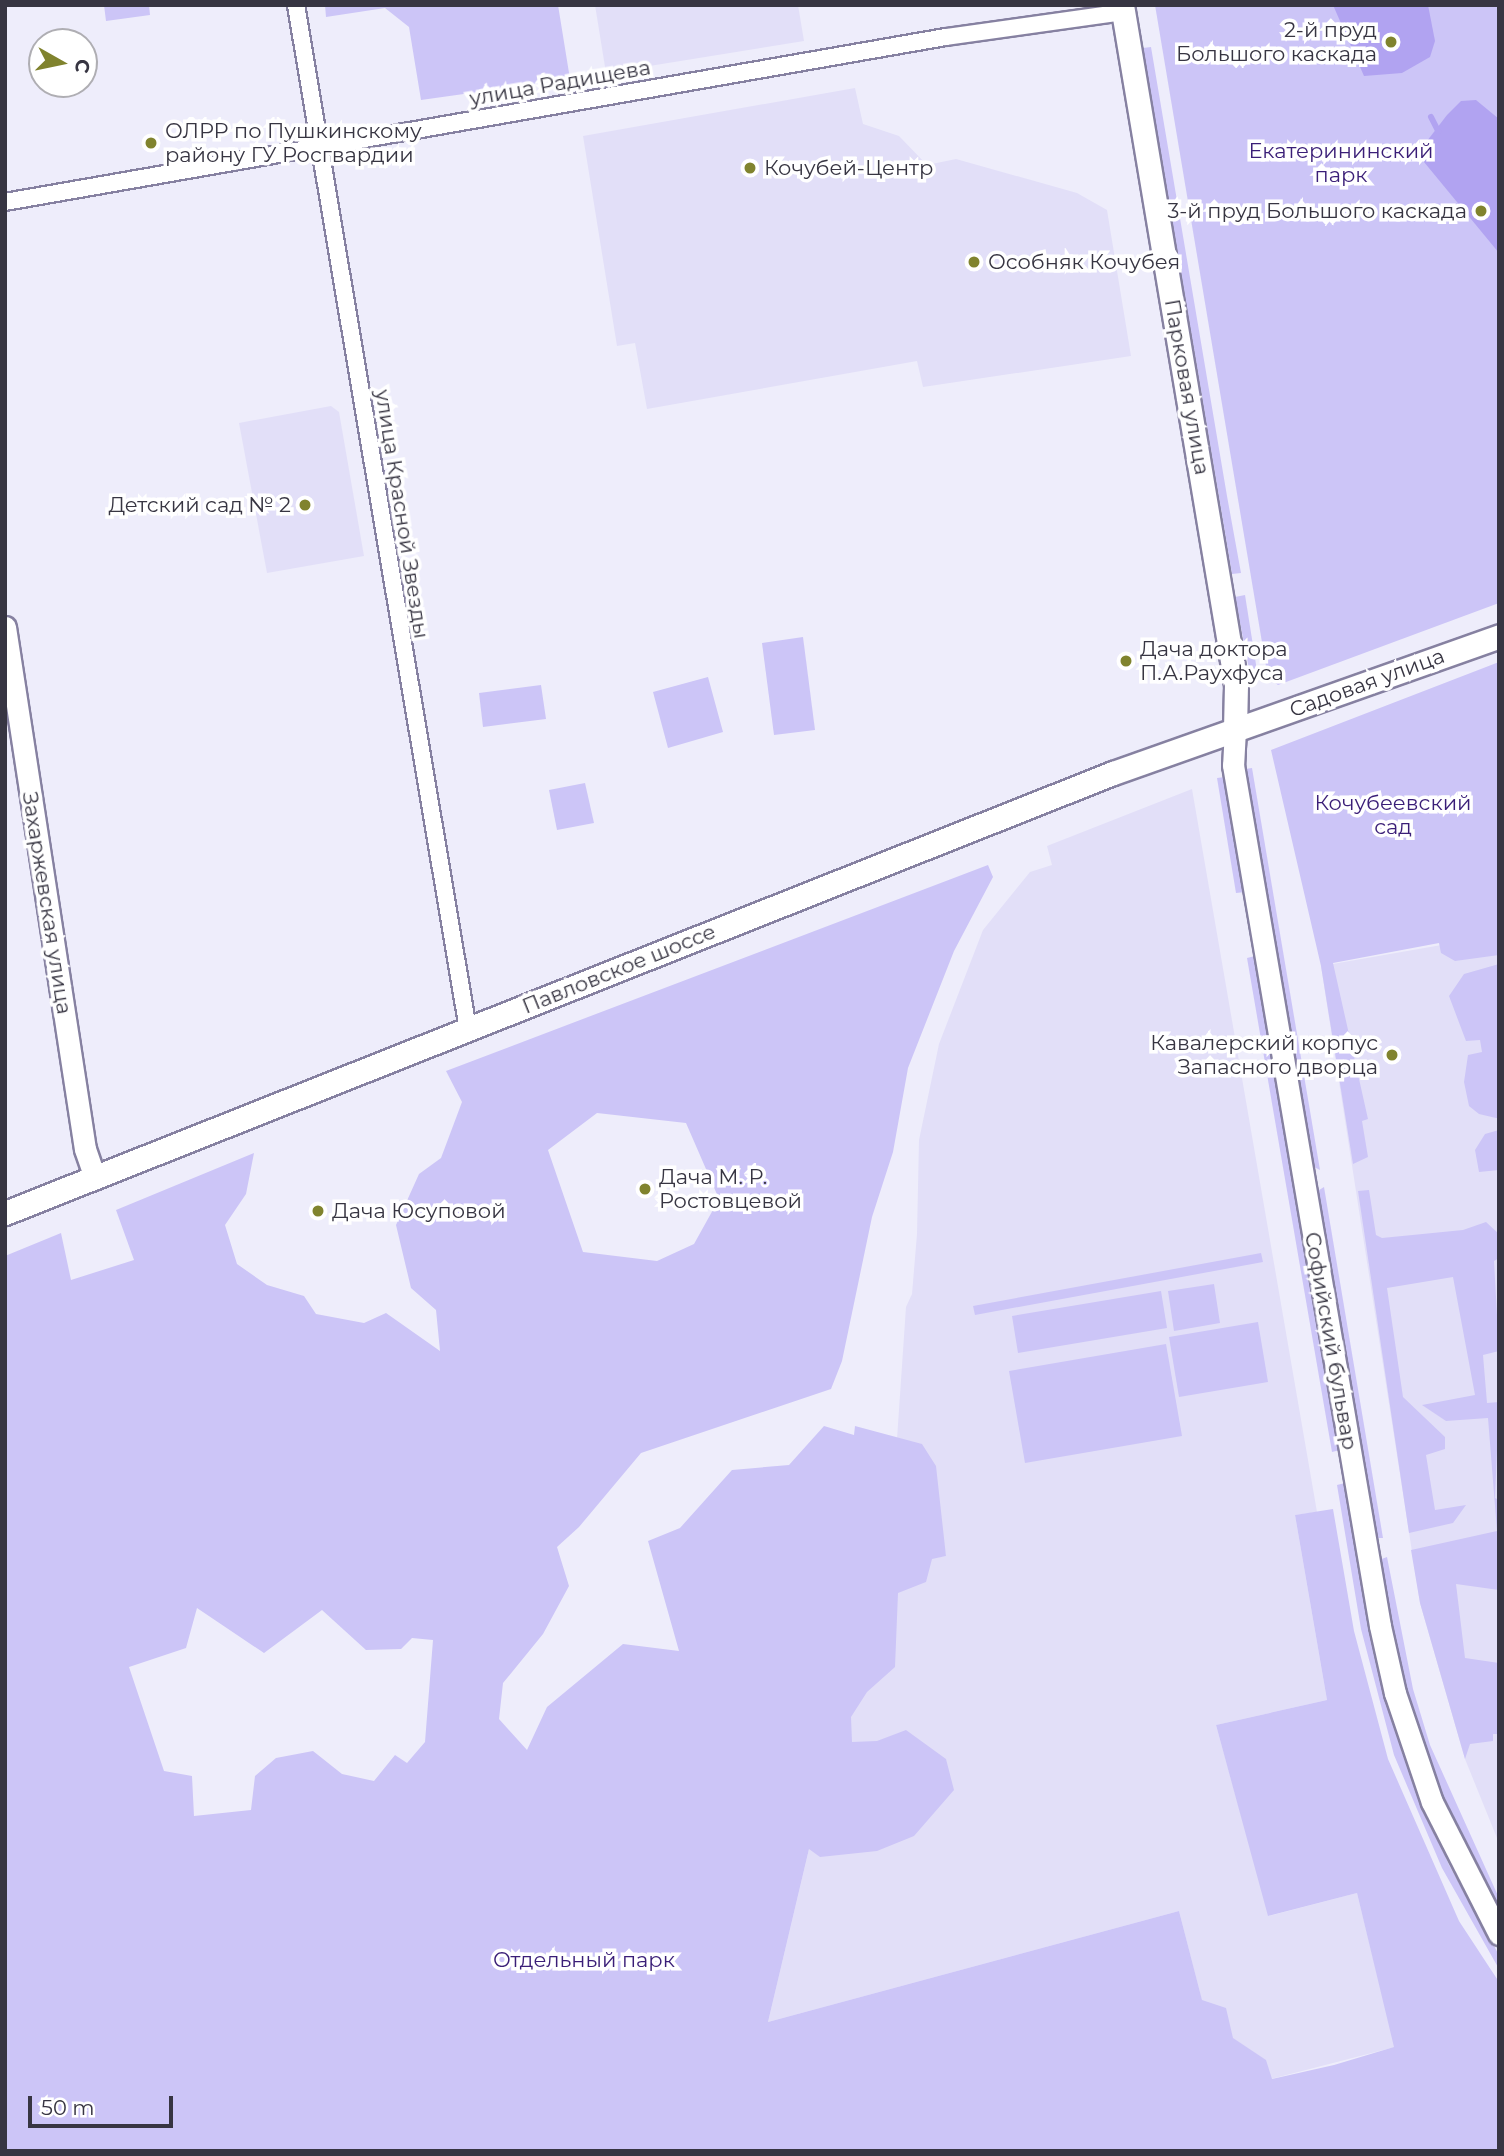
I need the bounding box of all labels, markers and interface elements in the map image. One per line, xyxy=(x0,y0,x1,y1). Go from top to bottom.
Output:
place label: 2-й пруд Большого каскада xyxy=(1176,17,1377,67)
north arrow xyxy=(28,28,98,98)
marker: 2-й пруд Большого каскада xyxy=(1383,34,1399,50)
street label: улица Радищева xyxy=(467,55,653,111)
text: С xyxy=(70,57,95,75)
place label: ОЛРР по Пушкинскому району ГУ Росгвардии xyxy=(165,118,422,168)
marker: ОЛРР по Пушкинскому району ГУ Росгвардии xyxy=(143,135,159,151)
park label: Екатерининский парк xyxy=(1248,138,1434,188)
place label: Кочубей-Центр xyxy=(764,155,933,181)
marker: Кочубей-Центр xyxy=(742,160,758,176)
place label: 3-й пруд Большого каскада xyxy=(1168,198,1467,224)
marker: 3-й пруд Большого каскада xyxy=(1473,203,1489,219)
place label: Особняк Кочубея xyxy=(988,249,1180,275)
marker: Особняк Кочубея xyxy=(966,254,982,270)
street label: Парковая улица xyxy=(1159,297,1215,477)
street label: улица Красной Звезды xyxy=(370,388,434,640)
place label: Детский сад № 2 xyxy=(108,492,291,518)
marker: Детский сад № 2 xyxy=(297,497,313,513)
place label: Дача доктора П.А.Раухфуса xyxy=(1140,636,1288,686)
street label: Садовая улица xyxy=(1286,643,1448,723)
marker: Дача доктора П.А.Раухфуса xyxy=(1118,653,1134,669)
street label: Захаржевская улица xyxy=(17,790,77,1016)
park label: Кочубеевский сад xyxy=(1314,790,1472,840)
street label: Павловское шоссе xyxy=(519,919,719,1019)
place label: Кавалерский корпус Запасного дворца xyxy=(1150,1030,1378,1080)
marker: Кавалерский корпус Запасного дворца xyxy=(1384,1047,1400,1063)
place label: Дача М. Р. Ростовцевой xyxy=(659,1164,802,1214)
marker: Дача М. Р. Ростовцевой xyxy=(637,1181,653,1197)
place label: Дача Юсуповой xyxy=(332,1198,506,1224)
marker: Дача Юсуповой xyxy=(310,1203,326,1219)
street label: Софийский бульвар xyxy=(1299,1230,1363,1452)
park label: Отдельный парк xyxy=(493,1947,675,1973)
scale bar xyxy=(32,2082,177,2126)
text: 50 m xyxy=(41,2095,95,2120)

